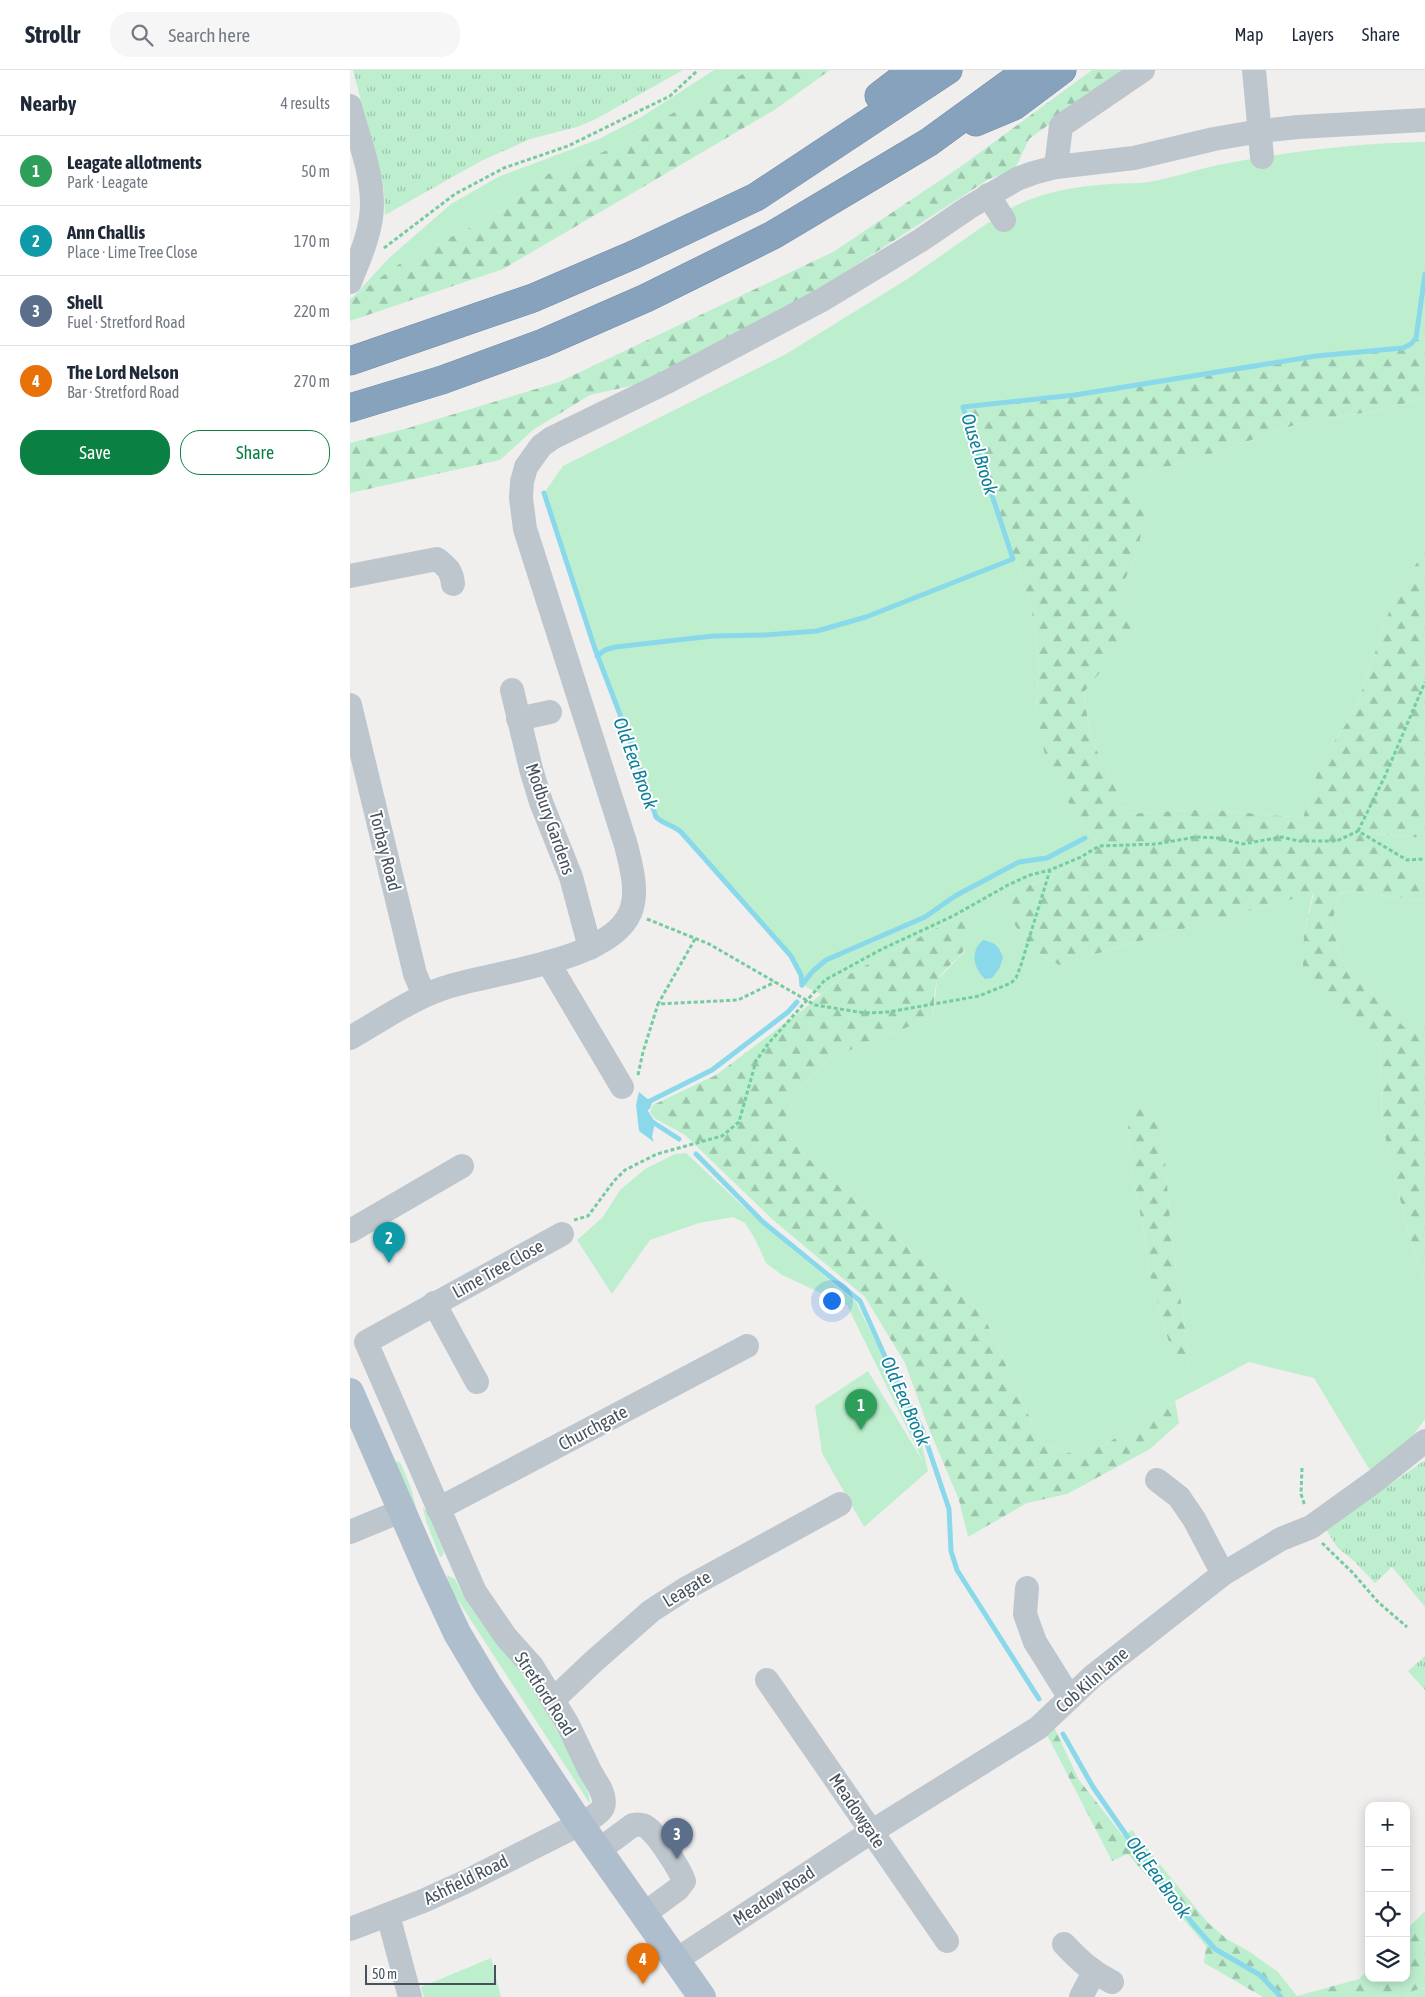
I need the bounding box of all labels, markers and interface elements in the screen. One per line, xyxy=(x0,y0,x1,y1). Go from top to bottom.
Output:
search box xyxy=(110,12,460,57)
text: Strollr xyxy=(25,21,80,48)
icon: search xyxy=(128,21,156,49)
text: Search here xyxy=(168,24,250,46)
text: Map xyxy=(1234,24,1263,45)
text: Layers xyxy=(1291,24,1334,45)
text: Share xyxy=(1362,24,1400,45)
text: Nearby xyxy=(20,91,76,115)
text: 4 results xyxy=(280,94,330,112)
text: Leagate allotments xyxy=(67,151,202,173)
text: 1 xyxy=(32,162,40,180)
text: 50 m xyxy=(301,162,330,180)
text: Park · Leagate xyxy=(67,173,148,191)
text: Ann Challis xyxy=(67,221,145,243)
text: 2 xyxy=(32,232,40,250)
text: 170 m xyxy=(294,232,330,250)
text: Place · Lime Tree Close xyxy=(67,243,198,261)
text: Shell xyxy=(67,291,103,313)
text: 3 xyxy=(32,302,40,320)
text: 220 m xyxy=(294,302,330,320)
text: Fuel · Stretford Road xyxy=(67,313,185,331)
text: The Lord Nelson xyxy=(67,361,179,383)
text: 4 xyxy=(32,372,40,390)
text: 270 m xyxy=(294,372,330,390)
text: Bar · Stretford Road xyxy=(67,383,179,401)
water label: Ousel Brook xyxy=(957,411,1003,498)
button: Save xyxy=(20,430,170,475)
button: Share xyxy=(180,430,330,475)
water label: Old Eea Brook xyxy=(609,714,663,812)
street label: Modbury Gardens xyxy=(522,760,579,877)
street label: Torbay Road xyxy=(365,809,406,893)
pin: 2 xyxy=(373,1222,405,1263)
street label: Lime Tree Close xyxy=(448,1235,547,1302)
your location xyxy=(819,1288,845,1314)
water label: Old Eea Brook xyxy=(877,1353,936,1450)
pin: 1 xyxy=(845,1389,877,1430)
street label: Churchgate xyxy=(555,1401,631,1454)
street label: Leagate xyxy=(659,1566,715,1611)
street label: Cob Kiln Lane xyxy=(1051,1643,1132,1717)
street label: Stretford Road xyxy=(511,1648,580,1739)
street label: Meadowgate xyxy=(825,1770,890,1852)
map controls xyxy=(1365,1802,1410,1982)
button: + xyxy=(1365,1802,1410,1847)
pin: 3 xyxy=(661,1818,693,1859)
water label: Old Eea Brook xyxy=(1122,1832,1196,1923)
button: − xyxy=(1365,1847,1410,1892)
street label: Ashfield Road xyxy=(420,1850,511,1909)
street label: Meadow Road xyxy=(729,1861,818,1930)
button: locate xyxy=(1365,1892,1410,1937)
button: layers xyxy=(1365,1937,1410,1982)
pin: 4 xyxy=(627,1943,659,1984)
scale bar xyxy=(365,1962,496,1985)
text: 50 m xyxy=(372,1966,397,1982)

